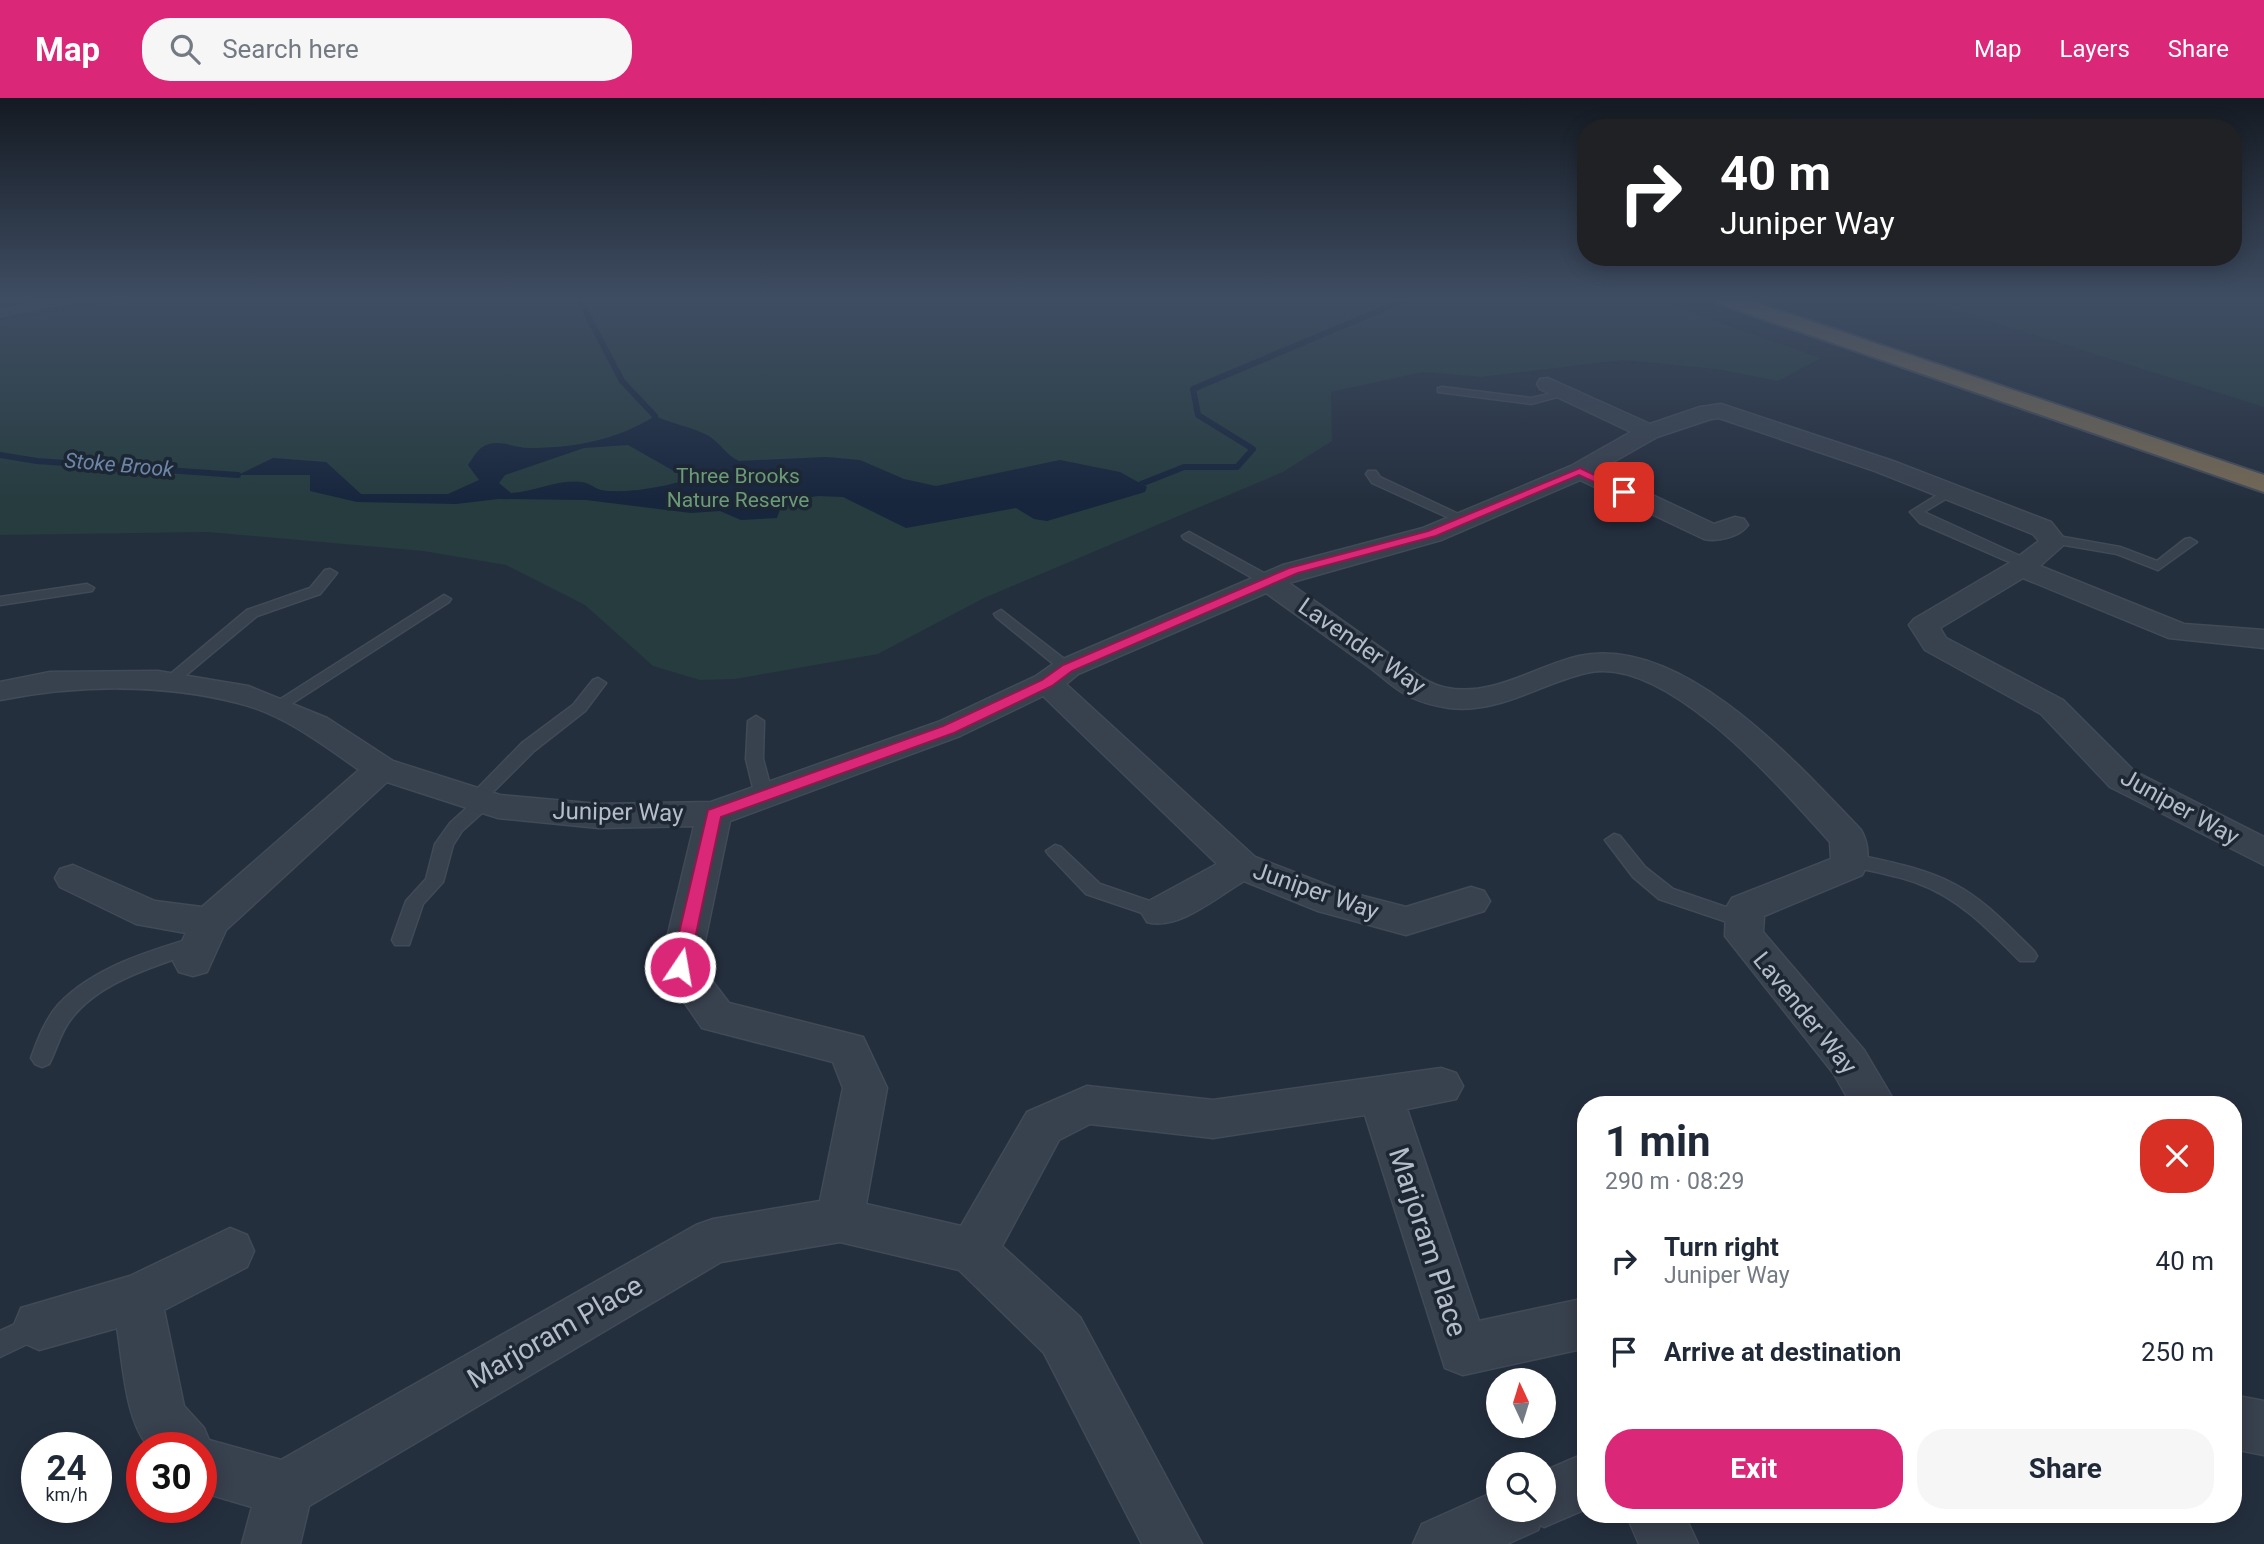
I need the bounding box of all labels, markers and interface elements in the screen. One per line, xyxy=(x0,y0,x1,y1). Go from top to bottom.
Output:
search box xyxy=(142,18,632,81)
text: Map xyxy=(35,30,100,69)
icon: search xyxy=(166,30,204,68)
text: Search here xyxy=(222,34,359,64)
text: Map xyxy=(1974,35,2022,63)
text: Layers xyxy=(2060,35,2130,63)
text: Share xyxy=(2168,35,2229,63)
text: 40 m xyxy=(1720,145,1831,202)
icon: right xyxy=(1605,147,1696,238)
text: Juniper Way xyxy=(1720,204,1895,242)
water label: Stoke Brook xyxy=(64,448,175,482)
pin xyxy=(1594,462,1654,522)
park label: Three Brooks Nature Reserve xyxy=(667,464,809,512)
icon: arrive xyxy=(1605,473,1643,511)
street label: Lavender Way xyxy=(1293,592,1431,700)
street label: Juniper Way xyxy=(2116,763,2245,851)
street label: Juniper Way xyxy=(552,797,684,827)
street label: Juniper Way xyxy=(1250,856,1383,926)
position arrow xyxy=(643,930,717,1004)
street label: Lavender Way xyxy=(1747,946,1863,1080)
text: 1 min xyxy=(1605,1117,1711,1166)
button: close xyxy=(2140,1119,2214,1193)
street label: Marjoram Place xyxy=(1382,1143,1474,1341)
text: 290 m · 08:29 xyxy=(1605,1168,1744,1195)
text: Turn right xyxy=(1664,1232,1779,1262)
icon: right xyxy=(1605,1242,1643,1280)
text: 40 m xyxy=(2156,1246,2214,1276)
text: Juniper Way xyxy=(1664,1262,1790,1289)
street label: Marjoram Place xyxy=(462,1269,648,1395)
icon: arrive xyxy=(1605,1333,1643,1371)
text: Arrive at destination xyxy=(1664,1337,1901,1367)
text: 250 m xyxy=(2141,1337,2214,1367)
north arrow xyxy=(1486,1368,1556,1438)
map controls xyxy=(1486,1368,1556,1522)
button: Exit xyxy=(1605,1429,1903,1509)
button: Share xyxy=(1917,1429,2214,1509)
speed limit sign: 30 xyxy=(126,1432,217,1523)
text: 24 xyxy=(46,1448,87,1489)
button: search xyxy=(1486,1452,1556,1522)
text: km/h xyxy=(45,1484,88,1505)

